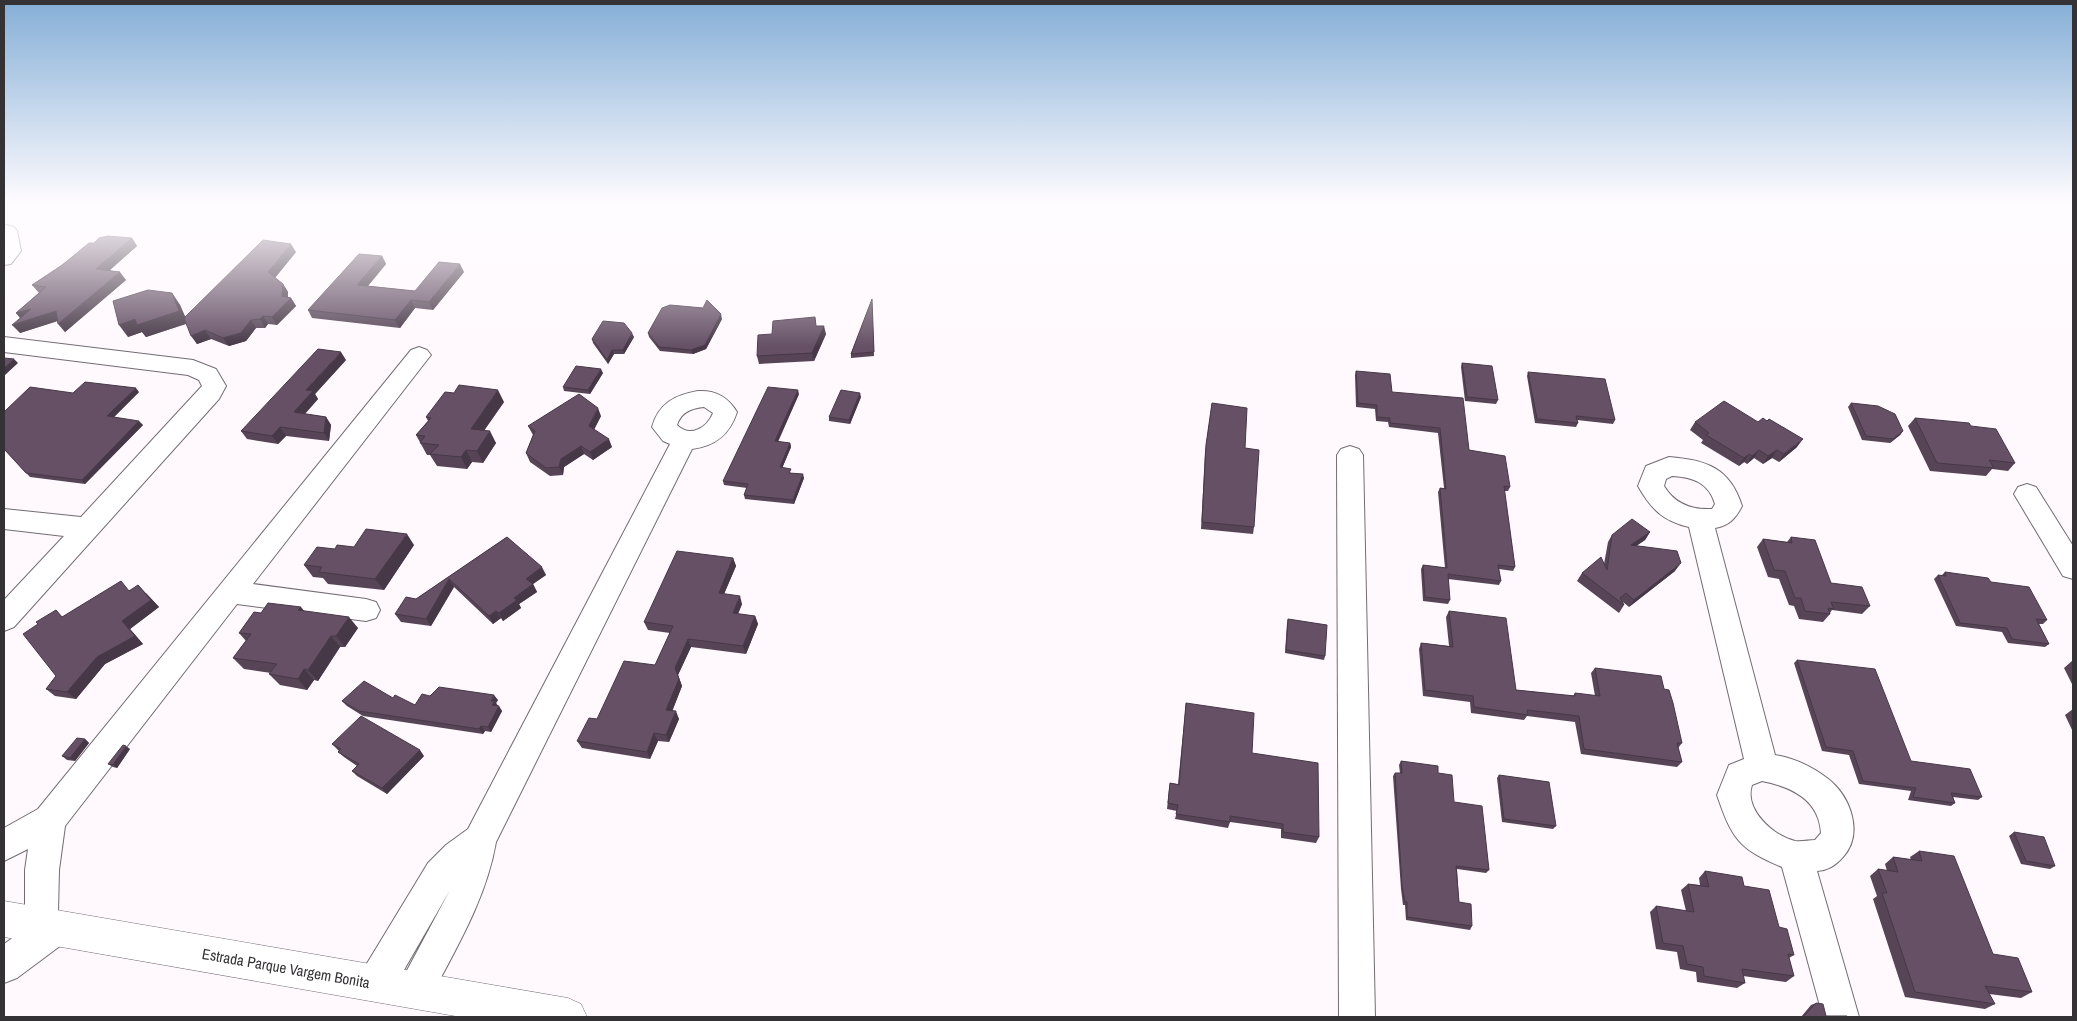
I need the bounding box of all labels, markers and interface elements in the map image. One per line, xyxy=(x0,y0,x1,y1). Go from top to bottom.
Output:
street label: Estrada Parque Vargem Bonita xyxy=(200,943,372,993)

